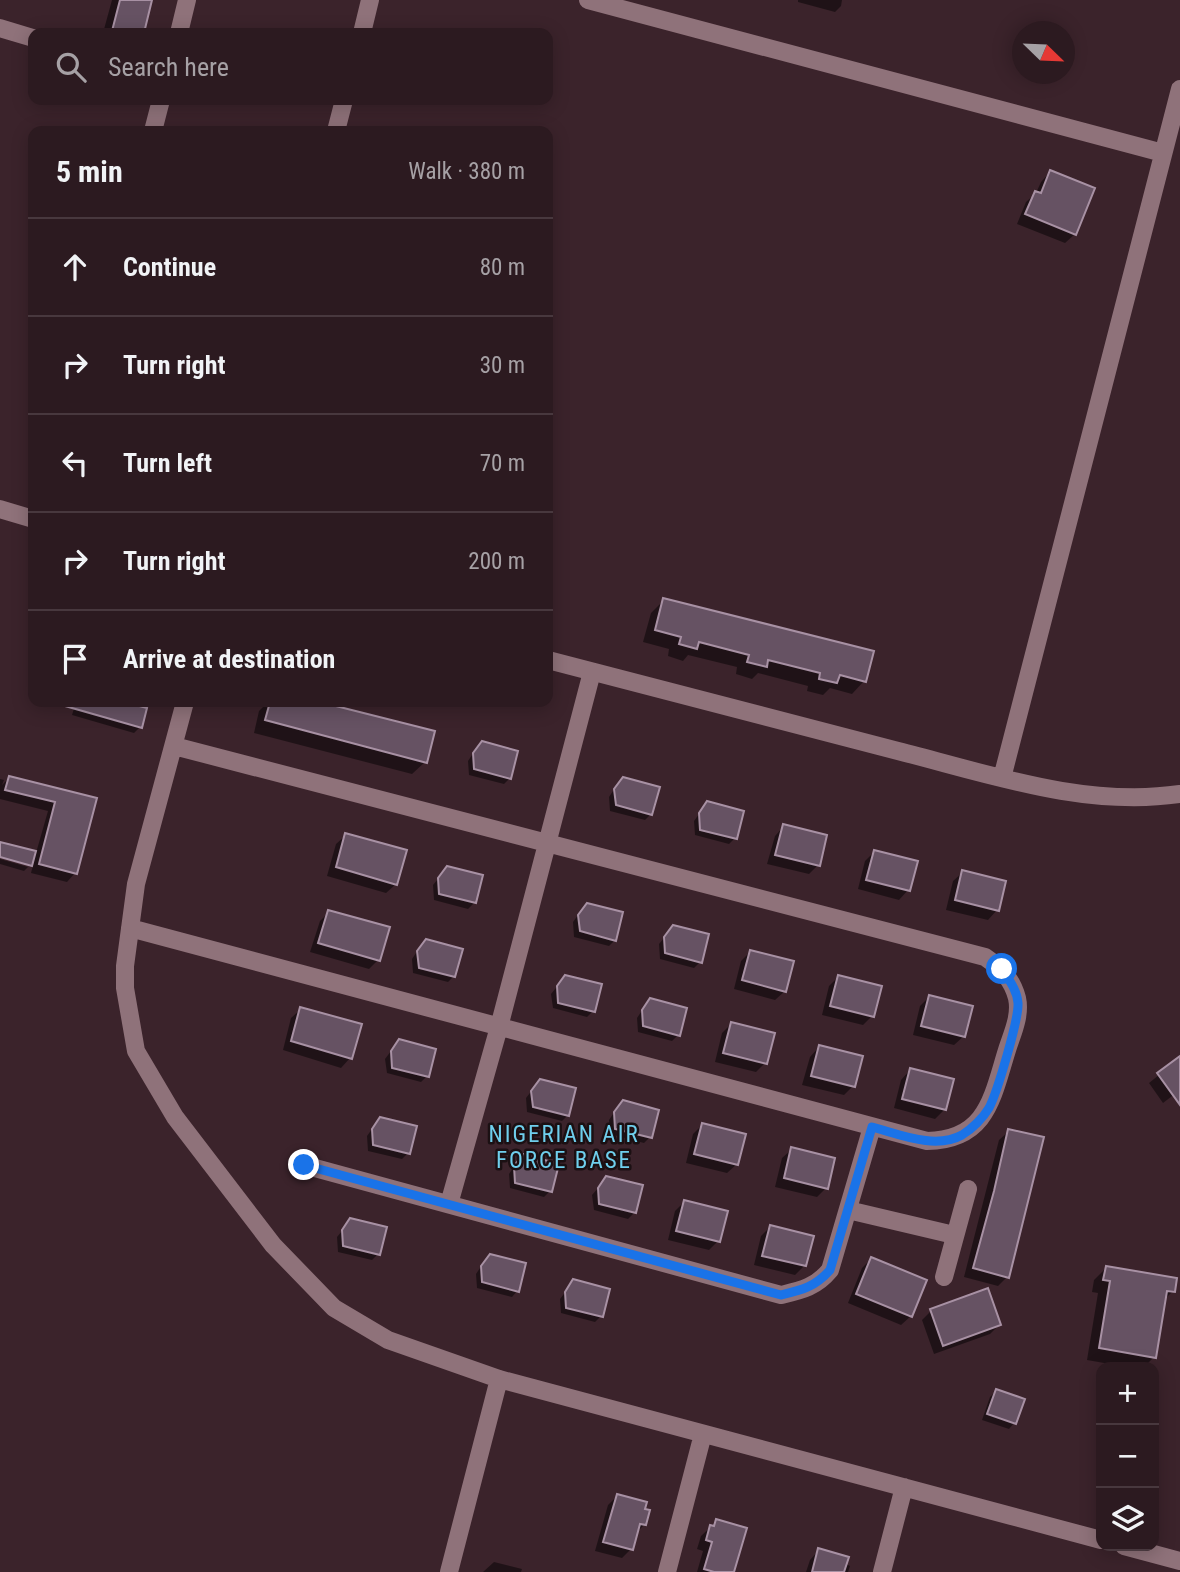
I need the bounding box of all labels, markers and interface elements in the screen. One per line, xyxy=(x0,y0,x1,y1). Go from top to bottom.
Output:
north arrow xyxy=(1012,21,1075,84)
search box xyxy=(28,28,553,105)
icon: search xyxy=(52,48,90,86)
text: Search here xyxy=(108,52,229,82)
text: 5 min xyxy=(56,154,123,189)
text: Walk · 380 m xyxy=(408,158,525,185)
icon: ahead xyxy=(56,248,94,286)
text: Continue xyxy=(123,252,216,282)
text: 80 m xyxy=(480,254,525,281)
icon: right xyxy=(56,346,94,384)
text: Turn right xyxy=(123,350,225,380)
text: 30 m xyxy=(480,352,525,379)
icon: left xyxy=(56,444,94,482)
text: Turn left xyxy=(123,448,212,478)
text: 70 m xyxy=(480,450,525,477)
icon: right xyxy=(56,542,94,580)
text: Turn right xyxy=(123,546,225,576)
text: 200 m xyxy=(468,548,525,575)
icon: arrive xyxy=(56,640,94,678)
text: Arrive at destination xyxy=(123,644,335,674)
route start xyxy=(986,953,1017,984)
district label: NIGERIAN AIR FORCE BASE xyxy=(488,1121,640,1174)
route end xyxy=(288,1149,319,1180)
map controls xyxy=(1096,1362,1159,1551)
button: + xyxy=(1096,1362,1159,1425)
button: − xyxy=(1096,1425,1159,1488)
button: layers xyxy=(1096,1488,1159,1551)

